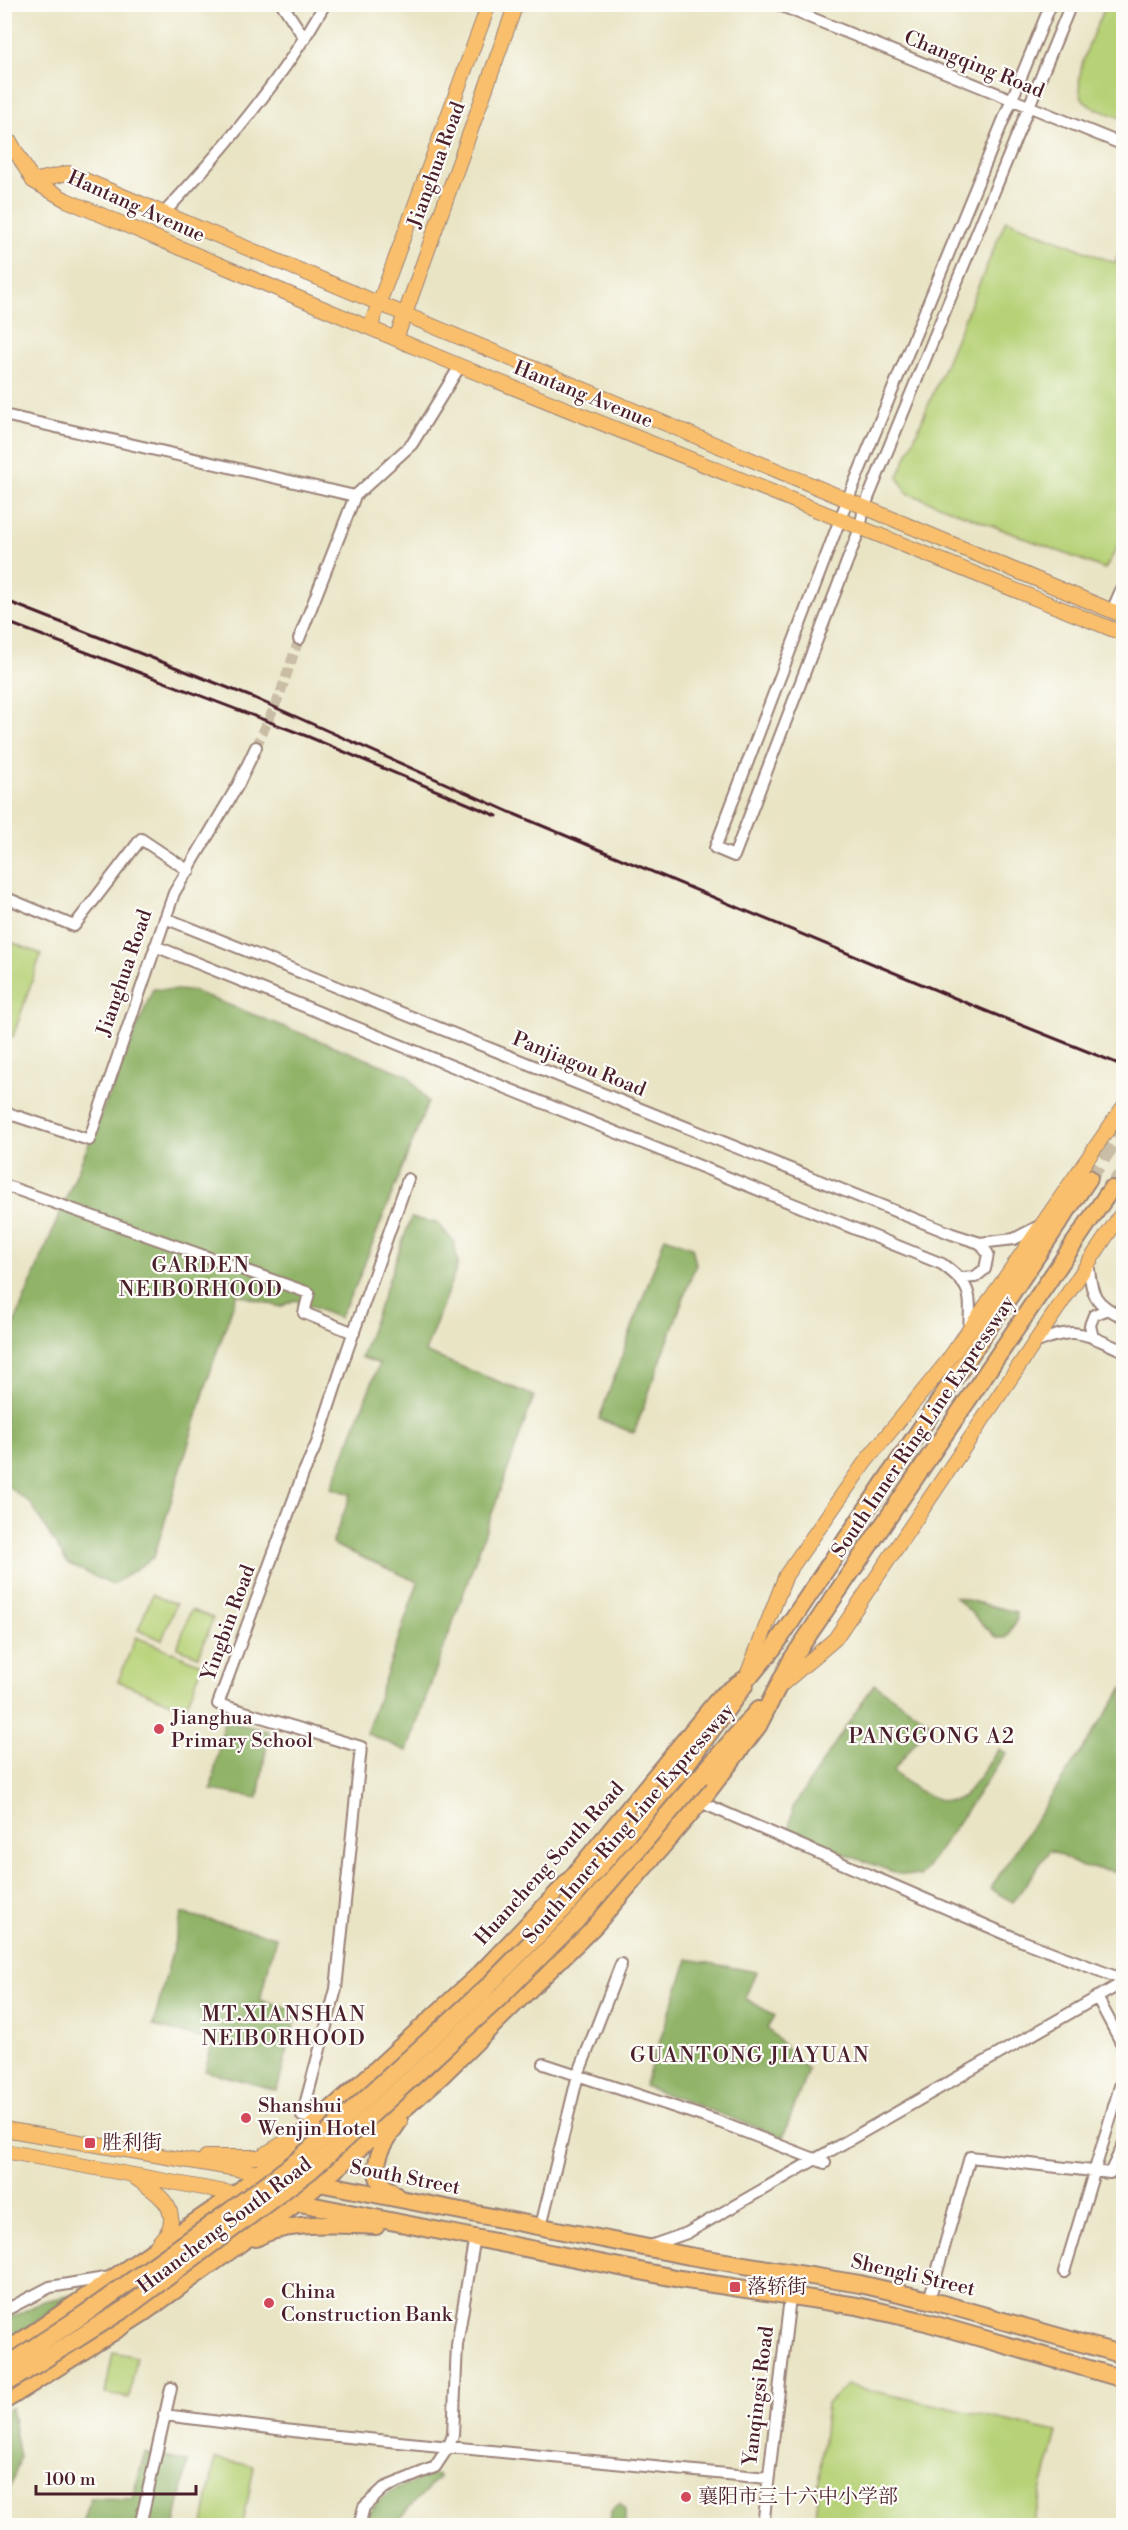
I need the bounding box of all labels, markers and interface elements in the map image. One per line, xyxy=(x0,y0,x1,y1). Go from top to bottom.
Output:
street label: Changqing Road xyxy=(900,26,1048,105)
street label: Jianghua Road xyxy=(402,98,472,232)
street label: Hantang Avenue xyxy=(63,166,209,248)
street label: Hantang Avenue xyxy=(510,356,656,434)
street label: Jianghua Road xyxy=(91,906,159,1040)
street label: Panjiagou Road xyxy=(509,1027,650,1103)
district label: GARDEN NEIBORHOOD xyxy=(119,1253,283,1303)
street label: South Inner Ring Line Expressway xyxy=(827,1291,1021,1563)
street label: Yingbin Road xyxy=(196,1561,262,1685)
street label: South Inner Ring Line Expressway xyxy=(518,1699,740,1949)
place label: Jianghua Primary School xyxy=(170,1706,313,1754)
marker: Jianghua Primary School xyxy=(152,1722,166,1736)
district label: PANGGONG A2 xyxy=(848,1724,1016,1750)
street label: Huancheng South Road xyxy=(470,1777,631,1951)
district label: MT.XIANSHAN NEIBORHOOD xyxy=(202,2002,366,2052)
district label: GUANTONG JIAYUAN xyxy=(630,2043,870,2069)
place label: Shanshui Wenjin Hotel xyxy=(257,2094,376,2142)
marker: Shanshui Wenjin Hotel xyxy=(239,2111,253,2125)
place label: 胜利街 xyxy=(102,2131,162,2156)
marker: 胜利街 xyxy=(83,2136,97,2150)
street label: Huancheng South Road xyxy=(133,2152,318,2300)
street label: South Street xyxy=(348,2155,462,2201)
street label: Shengli Street xyxy=(848,2250,978,2302)
place label: 落轿街 xyxy=(747,2275,807,2300)
place label: China Construction Bank xyxy=(281,2280,454,2328)
marker: 落轿街 xyxy=(728,2280,742,2294)
marker: China Construction Bank xyxy=(262,2296,276,2310)
street label: Yanqingsi Road xyxy=(738,2324,780,2468)
scale bar xyxy=(36,2458,196,2496)
text: 100 m xyxy=(45,2468,96,2491)
place label: 襄阳市三十六中小学部 xyxy=(698,2485,898,2510)
marker: 襄阳市三十六中小学部 xyxy=(679,2490,693,2504)

